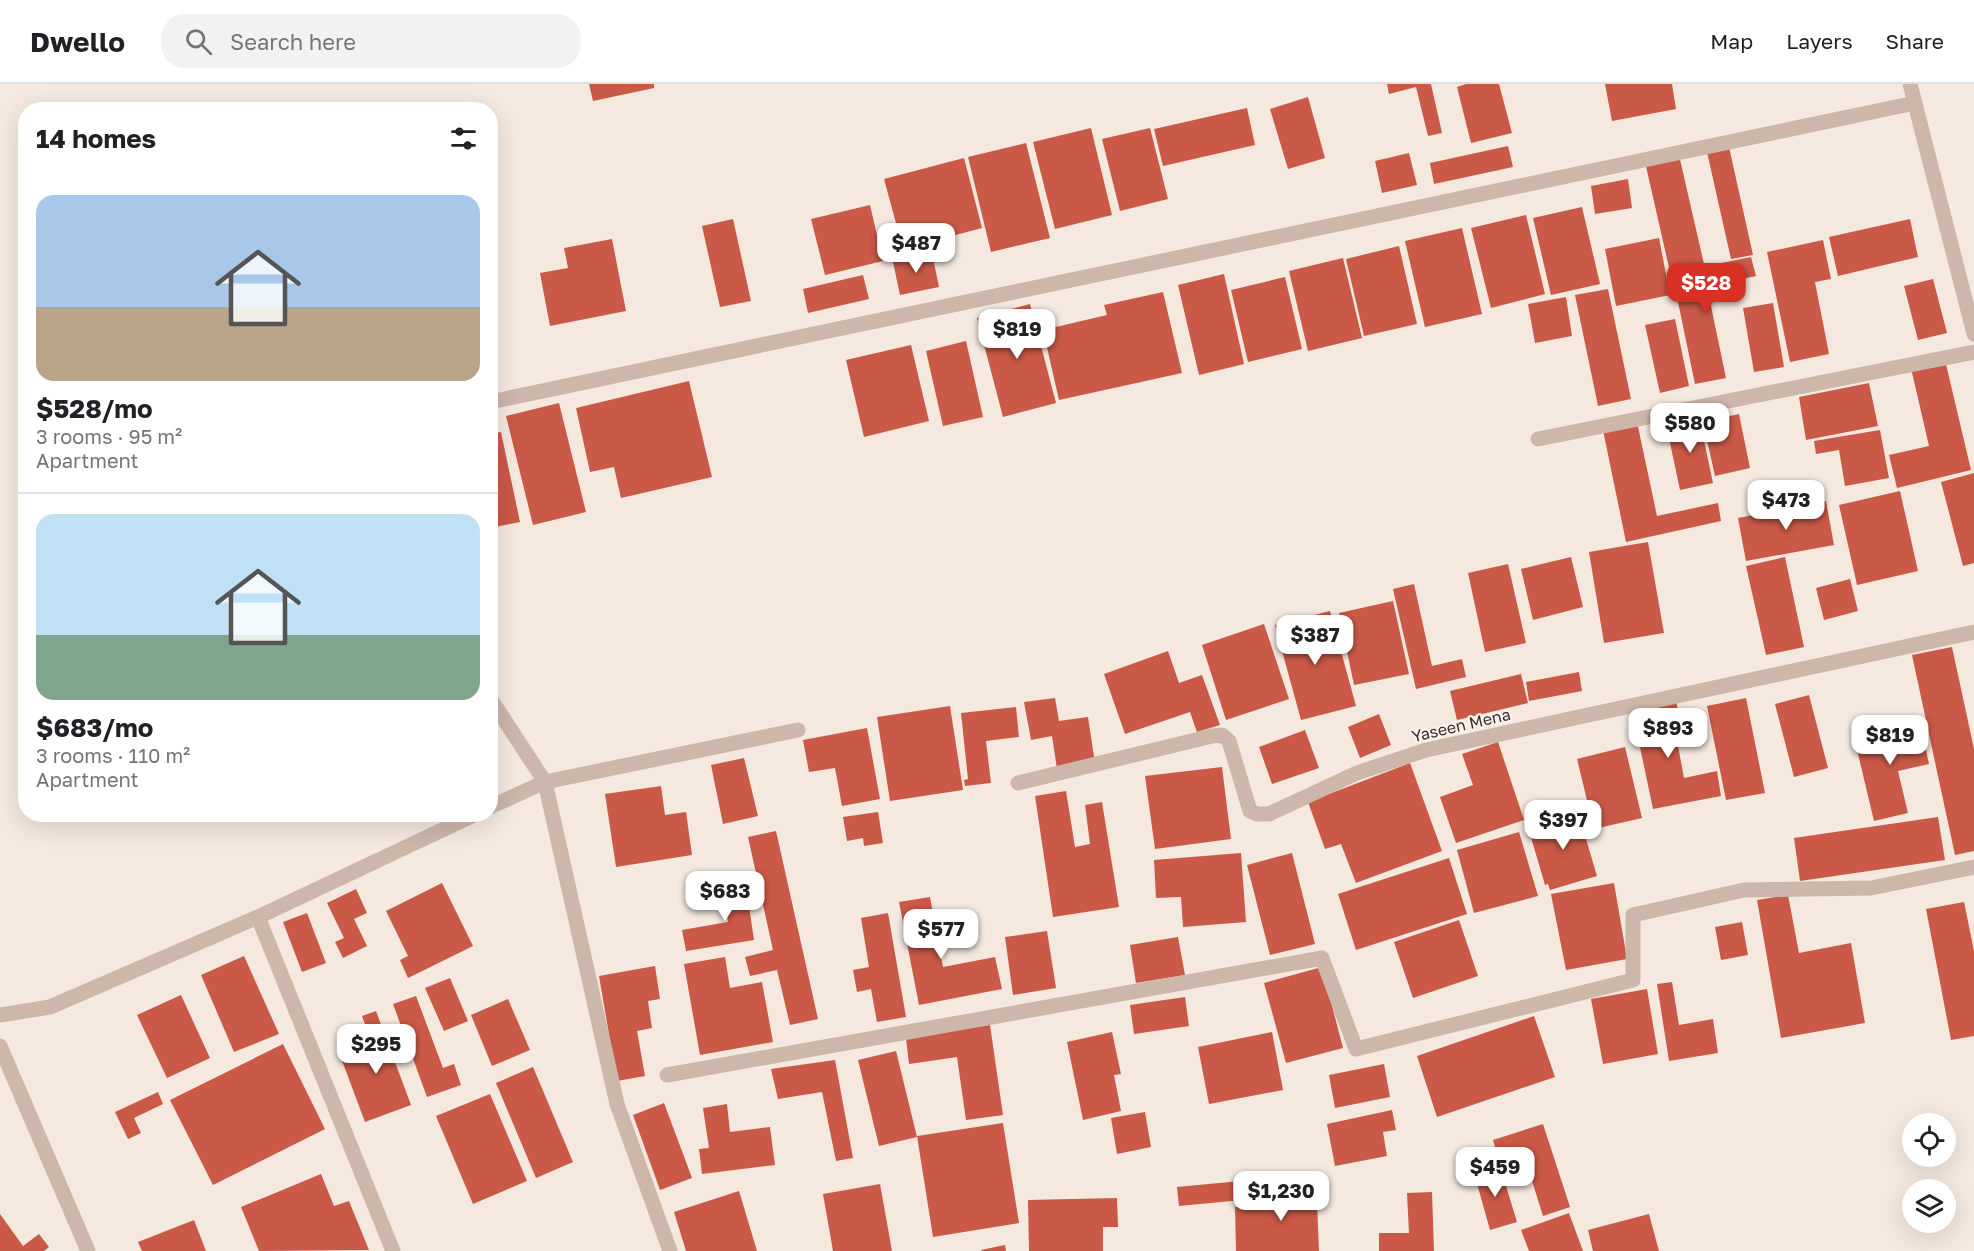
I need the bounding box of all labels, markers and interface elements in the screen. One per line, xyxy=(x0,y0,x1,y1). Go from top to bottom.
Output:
search box xyxy=(161,14,581,68)
text: Dwello xyxy=(30,25,125,58)
icon: search xyxy=(182,25,215,58)
text: Search here xyxy=(230,28,356,55)
text: Map xyxy=(1710,28,1753,54)
text: Layers xyxy=(1786,28,1853,54)
text: Share xyxy=(1886,28,1944,54)
icon: filters xyxy=(447,122,480,155)
text: 14 homes xyxy=(36,123,156,154)
pin: $487 xyxy=(880,223,952,274)
text: $487 xyxy=(891,230,941,254)
icon: home xyxy=(204,234,312,342)
pin: $528 xyxy=(1670,263,1742,314)
text: $528 xyxy=(1681,270,1731,294)
pin: $819 xyxy=(981,309,1053,360)
text: $819 xyxy=(992,316,1042,340)
text: $528/mo xyxy=(36,393,153,424)
pin: $580 xyxy=(1654,403,1726,454)
text: $580 xyxy=(1664,410,1716,434)
text: 3 rooms · 95 m² xyxy=(36,424,182,448)
text: Apartment xyxy=(36,448,139,472)
pin: $473 xyxy=(1750,480,1822,531)
text: $473 xyxy=(1762,487,1811,511)
icon: home xyxy=(204,553,312,661)
pin: $387 xyxy=(1279,615,1351,666)
text: $387 xyxy=(1290,622,1340,646)
street label: Yaseen Mena xyxy=(1410,704,1512,746)
pin: $893 xyxy=(1632,708,1704,759)
text: $683/mo xyxy=(36,712,153,743)
text: $893 xyxy=(1642,715,1694,739)
pin: $819 xyxy=(1854,715,1926,766)
text: $819 xyxy=(1865,722,1915,746)
text: 3 rooms · 110 m² xyxy=(36,743,190,767)
text: Apartment xyxy=(36,767,139,791)
pin: $397 xyxy=(1527,800,1599,851)
text: $397 xyxy=(1538,807,1588,831)
pin: $683 xyxy=(689,871,761,922)
text: $683 xyxy=(699,878,751,902)
pin: $577 xyxy=(905,909,977,960)
text: $577 xyxy=(917,916,965,940)
pin: $295 xyxy=(340,1024,412,1075)
text: $295 xyxy=(351,1031,401,1055)
map controls xyxy=(1902,1113,1956,1233)
button: locate xyxy=(1902,1113,1956,1167)
pin: $459 xyxy=(1459,1147,1531,1198)
text: $459 xyxy=(1470,1154,1520,1178)
pin: $1,230 xyxy=(1232,1171,1330,1222)
text: $1,230 xyxy=(1247,1178,1315,1202)
button: layers xyxy=(1902,1179,1956,1233)

